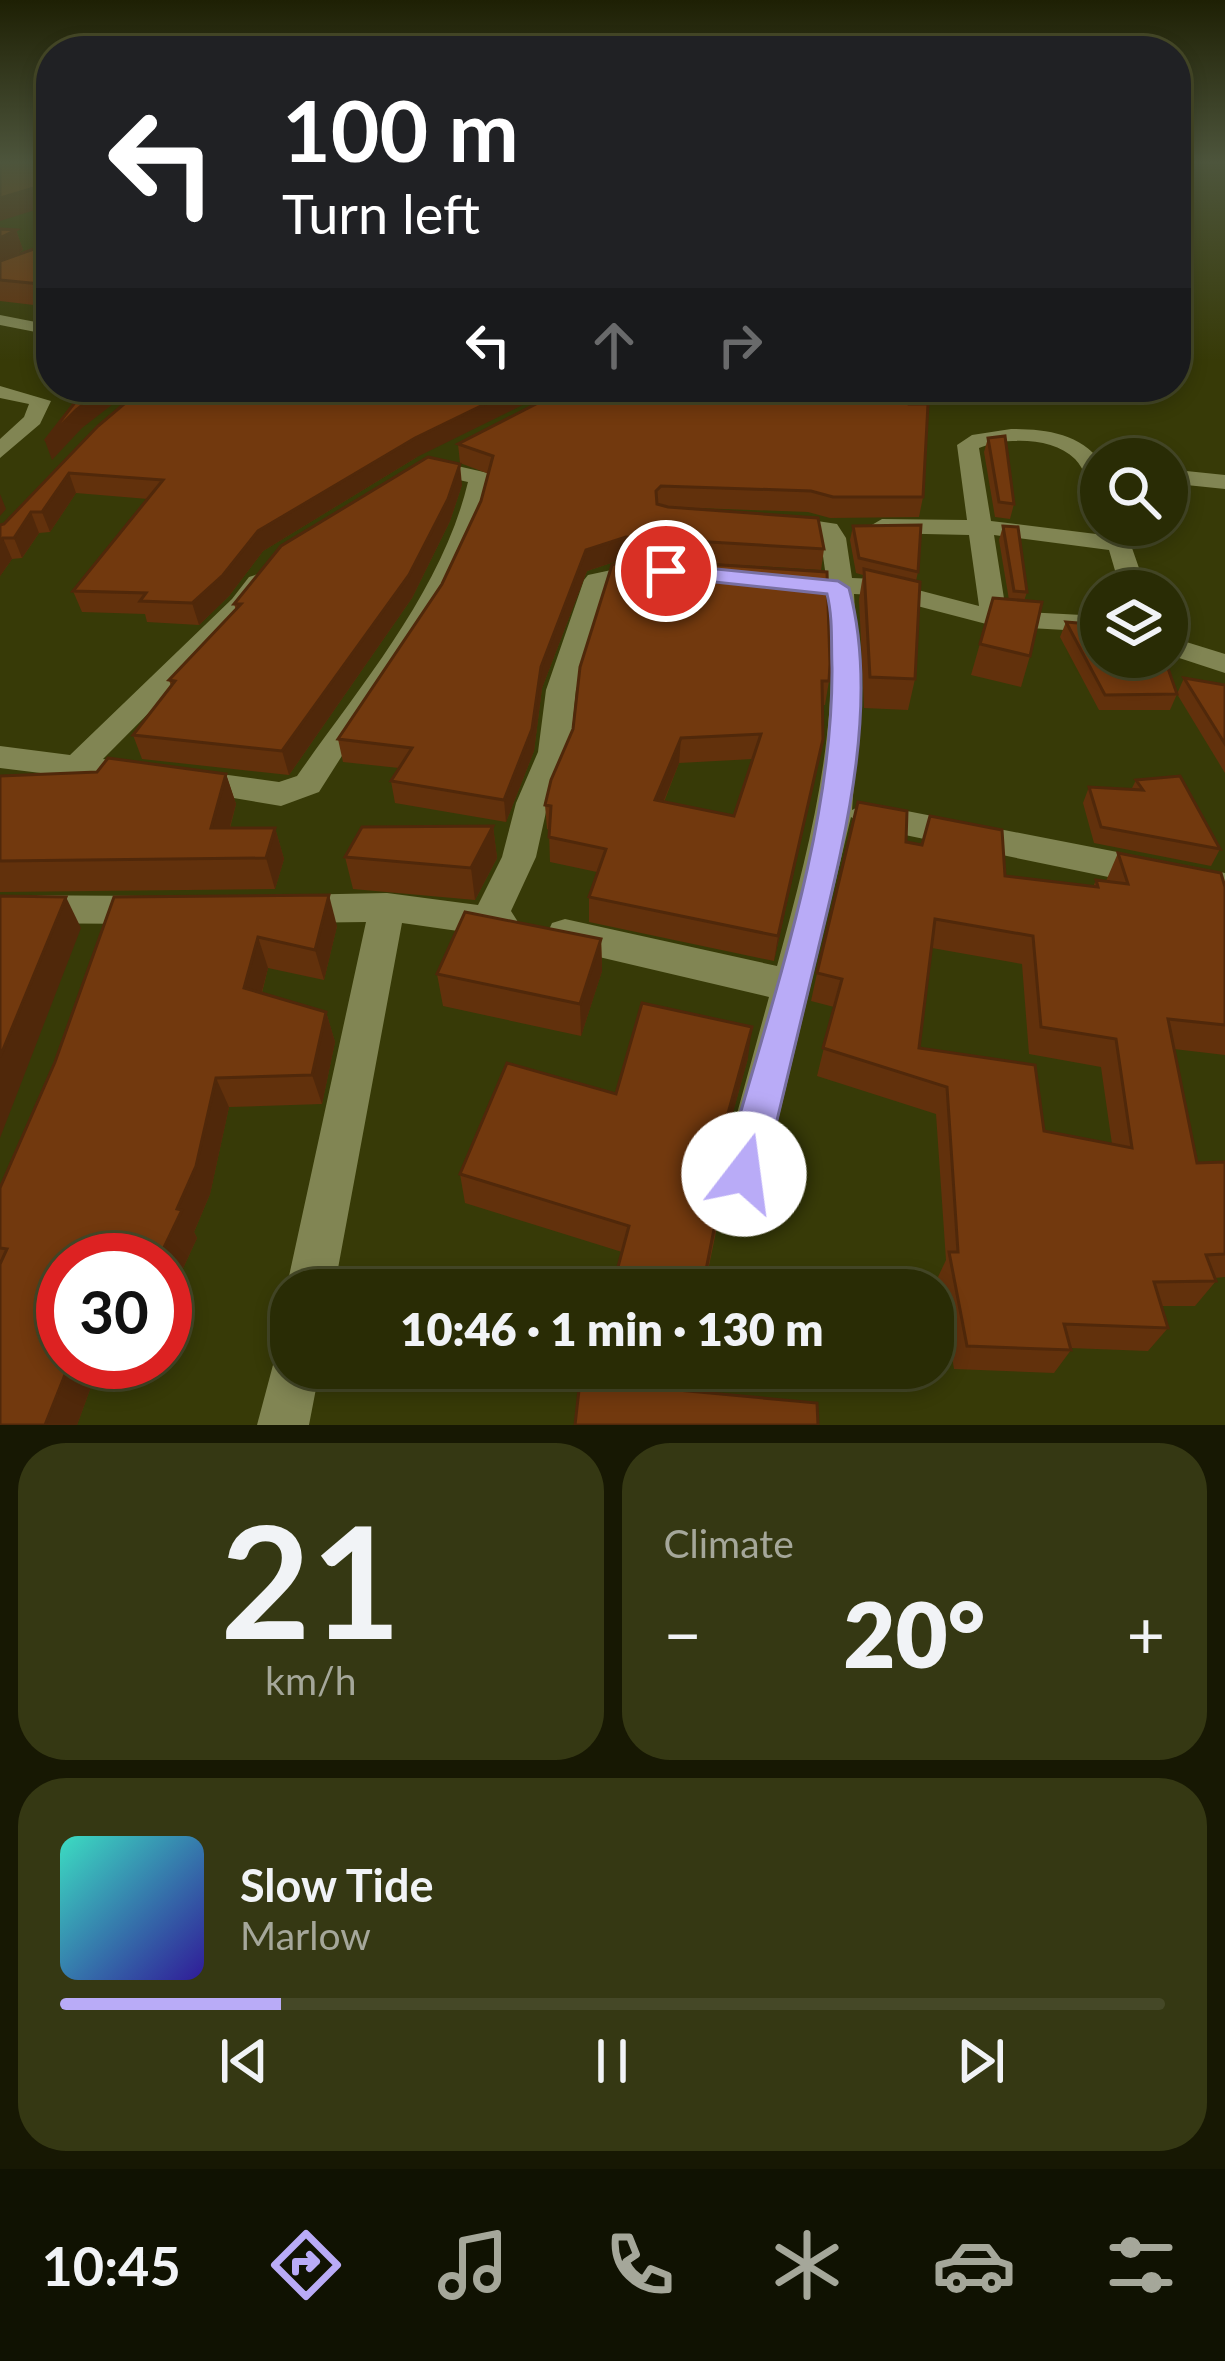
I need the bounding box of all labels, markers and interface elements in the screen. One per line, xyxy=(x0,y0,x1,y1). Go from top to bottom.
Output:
text: 100 m xyxy=(282,79,519,180)
icon: left xyxy=(84,84,240,240)
text: Turn left xyxy=(282,181,480,246)
icon: left xyxy=(455,312,521,378)
icon: ahead xyxy=(581,312,647,378)
icon: right xyxy=(707,312,773,378)
map controls xyxy=(1080,438,1188,678)
button: search xyxy=(1080,438,1188,546)
pin xyxy=(615,520,717,622)
icon: arrive xyxy=(633,538,699,604)
button: layers xyxy=(1080,570,1188,678)
position arrow xyxy=(681,1111,807,1237)
speed limit sign: 30 xyxy=(36,1233,192,1389)
text: 10:46 · 1 min · 130 m xyxy=(400,1302,824,1356)
text: 21 xyxy=(220,1485,401,1672)
text: Climate xyxy=(664,1520,794,1566)
text: 20° xyxy=(843,1579,985,1687)
text: − xyxy=(664,1594,702,1673)
text: + xyxy=(1127,1594,1165,1673)
text: km/h xyxy=(265,1657,356,1703)
text: Slow Tide xyxy=(240,1858,434,1912)
text: Marlow xyxy=(240,1912,371,1958)
icon: previous xyxy=(211,2028,277,2094)
icon: pause xyxy=(579,2028,645,2094)
icon: next xyxy=(948,2028,1014,2094)
icon: directions xyxy=(264,2223,348,2307)
icon: music xyxy=(431,2223,515,2307)
icon: phone xyxy=(598,2223,682,2307)
icon: climate xyxy=(765,2223,849,2307)
icon: car xyxy=(932,2223,1016,2307)
icon: filters xyxy=(1099,2223,1183,2307)
text: 10:45 xyxy=(42,2233,181,2298)

